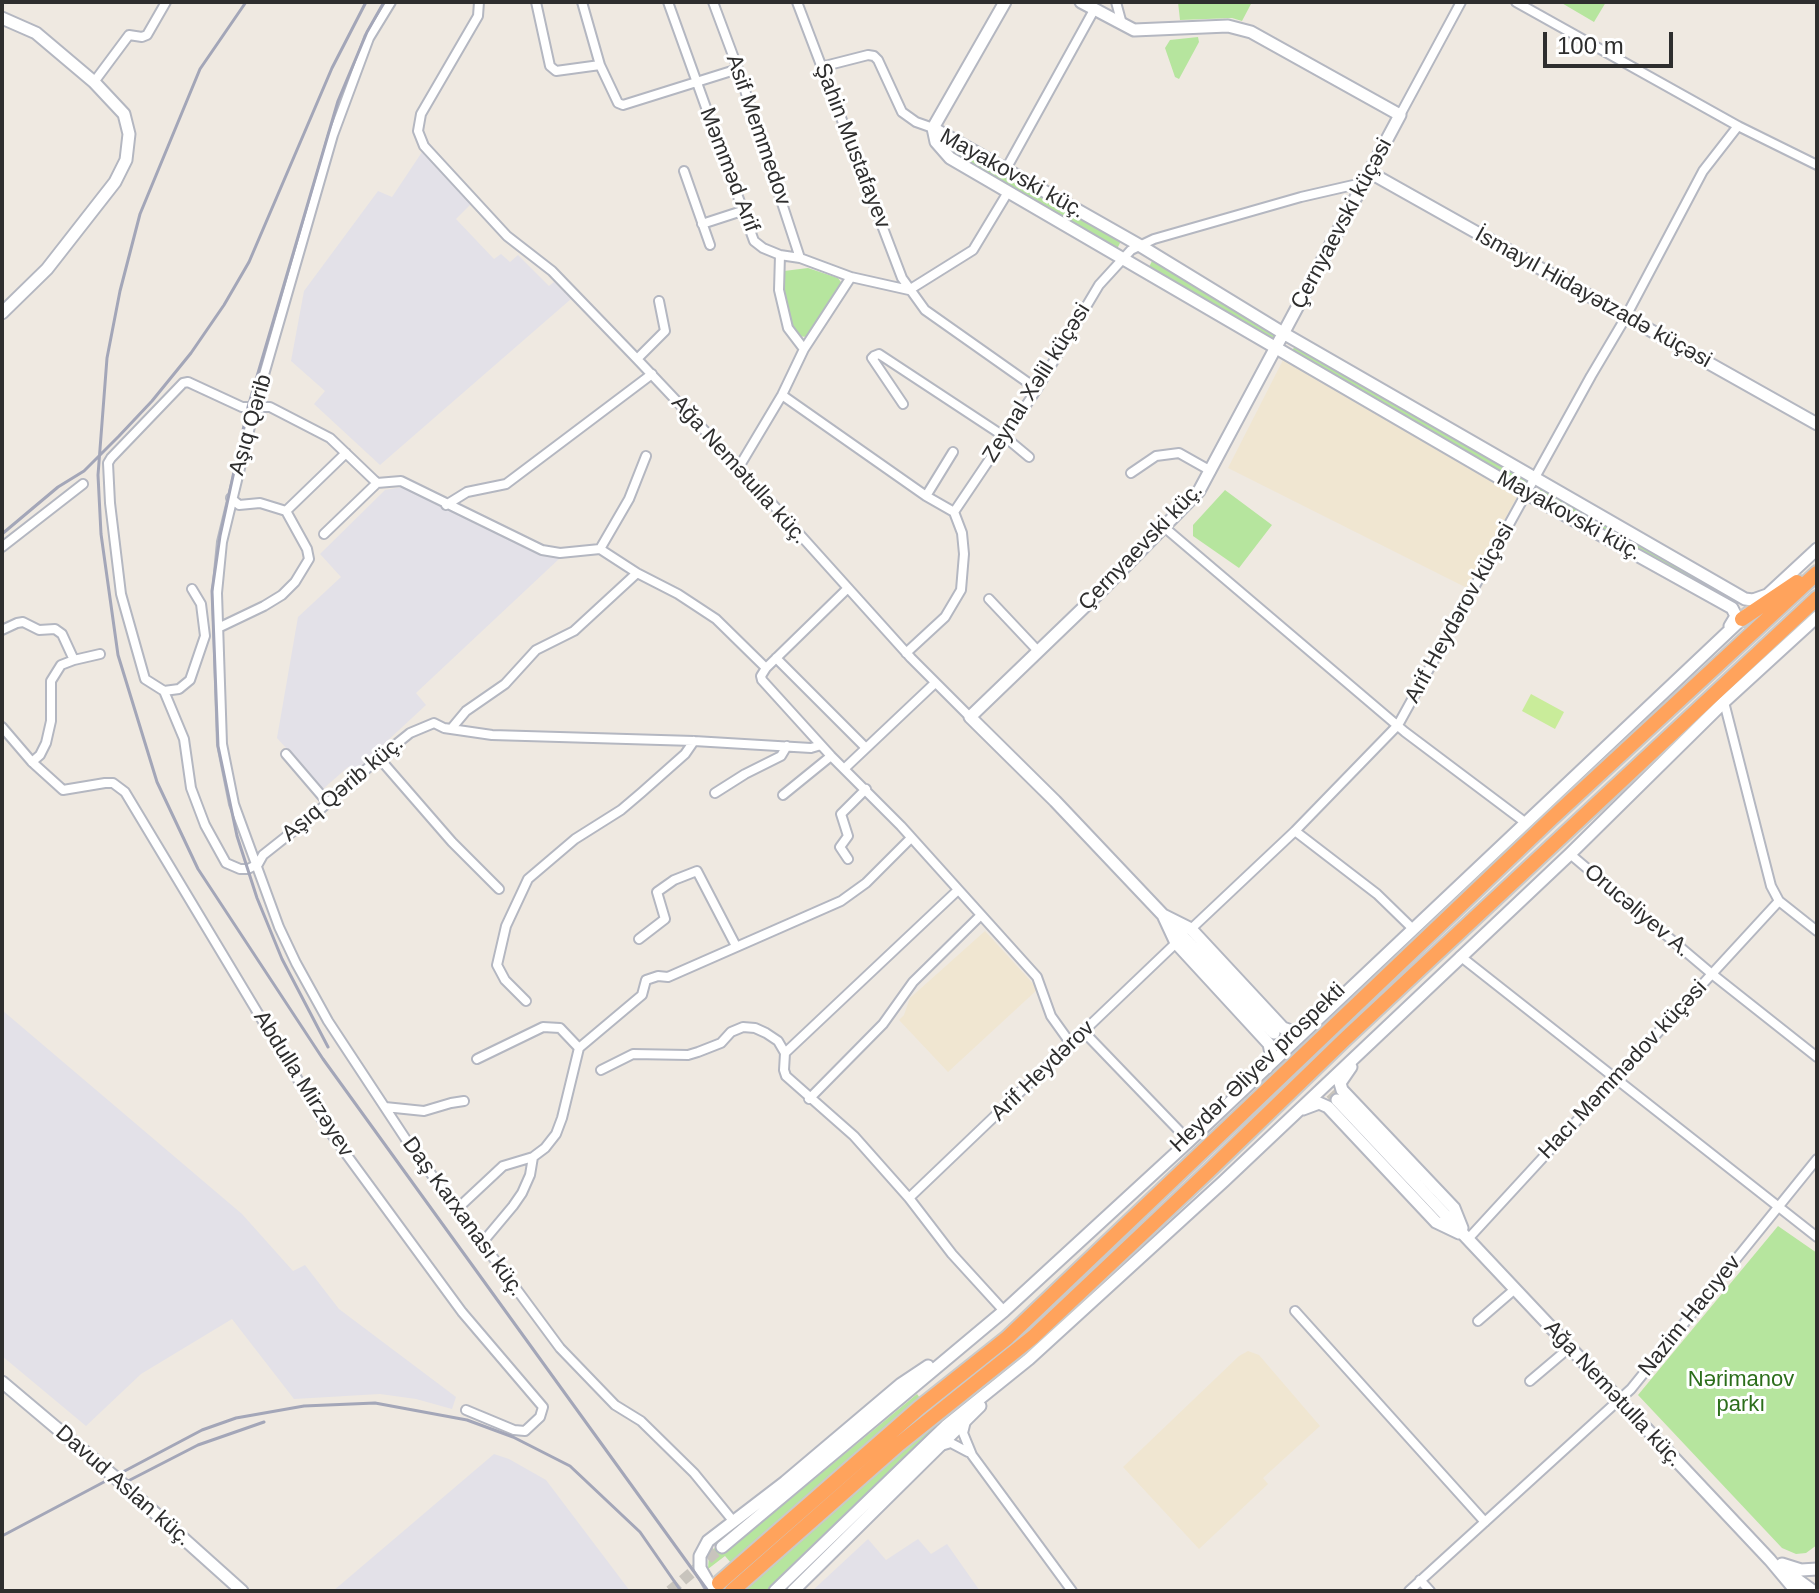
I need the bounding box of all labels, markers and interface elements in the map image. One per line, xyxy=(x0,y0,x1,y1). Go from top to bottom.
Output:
scale bar xyxy=(1547,16,1677,66)
text: 100 m xyxy=(1557,32,1624,59)
street label: Asif Memmedov xyxy=(720,51,796,209)
street label: Şahin Mustafayev xyxy=(808,60,896,232)
street label: Məmməd Arif xyxy=(693,104,765,236)
street label: Mayakovski küç. xyxy=(935,123,1089,225)
street label: Çernyaevski küçəsi xyxy=(1286,134,1398,314)
street label: İsmayıl Hidayətzadə küçəsi xyxy=(1470,222,1716,374)
street label: Zeynal Xəlil küçəsi xyxy=(978,299,1096,467)
street label: Aşıq Qərib xyxy=(224,371,278,479)
street label: Ağa Nemətulla küç. xyxy=(665,390,813,550)
street label: Mayakovski küç. xyxy=(1492,465,1646,567)
street label: Çernyaevski küç. xyxy=(1073,478,1209,616)
street label: Arif Heydərov küçəsi xyxy=(1400,518,1520,708)
street label: Aşıq Qərib küç. xyxy=(277,731,409,847)
street label: Orucəliyev A. xyxy=(1578,859,1696,963)
street label: Hacı Məmmədov küçəsi xyxy=(1533,975,1713,1165)
street label: Heydər Əliyev prospekti xyxy=(1165,978,1351,1158)
street label: Abdulla Mirzəyev xyxy=(247,1006,359,1162)
street label: Arif Heydərov xyxy=(986,1015,1100,1127)
street label: Daş Karxanası küç. xyxy=(396,1132,530,1302)
street label: Nazim Hacıyev xyxy=(1633,1250,1747,1382)
street label: Ağa Nemətulla küç. xyxy=(1538,1315,1688,1473)
park label: Nərimanov parkı xyxy=(1688,1367,1794,1418)
street label: Davud Aslan küç. xyxy=(50,1420,196,1552)

